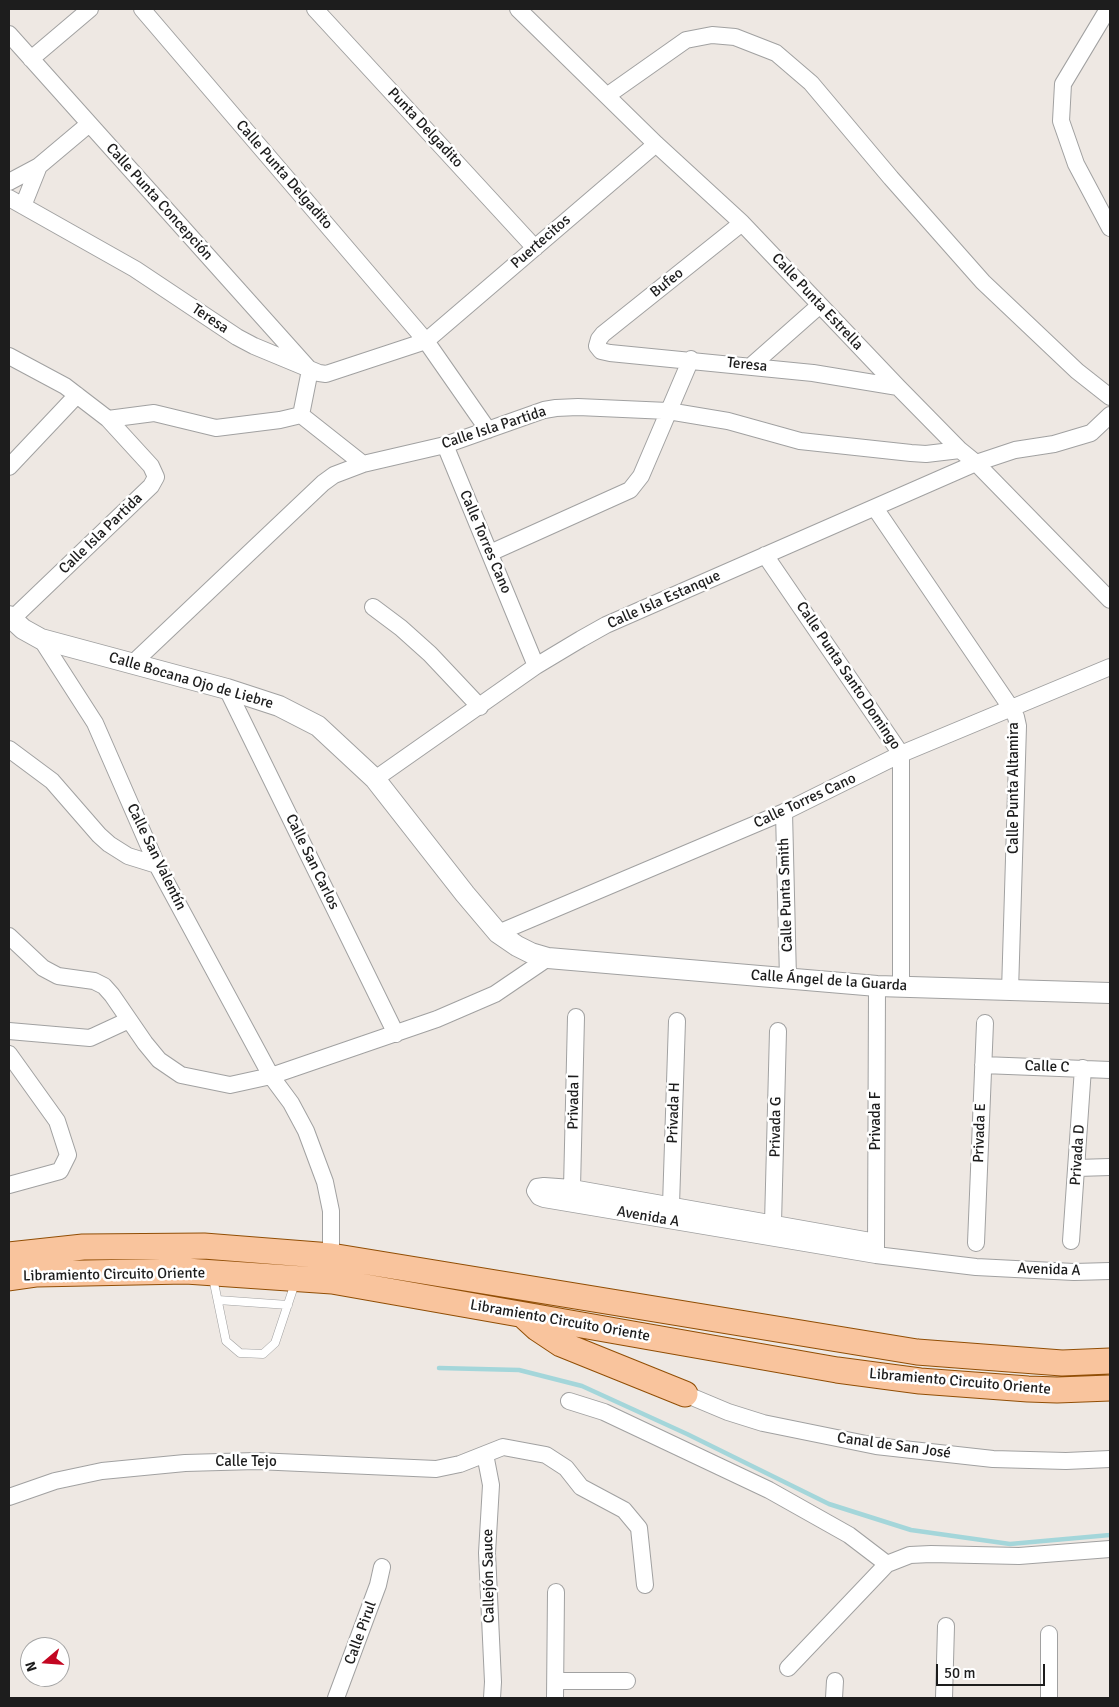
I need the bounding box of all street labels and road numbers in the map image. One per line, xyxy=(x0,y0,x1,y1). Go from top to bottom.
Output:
street label: Punta Delgadito xyxy=(383,84,467,172)
street label: Calle Punta Delgadito xyxy=(232,117,336,233)
street label: Calle Punta Concepción xyxy=(102,140,216,264)
street label: Puertecitos xyxy=(508,211,574,273)
street label: Calle Punta Estrella xyxy=(767,250,867,354)
street label: Bufeo xyxy=(647,264,687,302)
street label: Teresa xyxy=(188,300,232,338)
street label: Teresa xyxy=(726,354,768,376)
street label: Calle Isla Partida xyxy=(439,403,549,453)
street label: Calle Torres Cano xyxy=(455,488,515,596)
street label: Calle Isla Partida xyxy=(56,490,146,578)
street label: Calle Isla Estanque xyxy=(605,567,723,633)
street label: Calle Punta Santo Domingo xyxy=(792,599,904,753)
street label: Calle Bocana Ojo de Liebre xyxy=(107,649,275,713)
street label: Calle Punta Altamira xyxy=(1005,722,1023,854)
street label: Calle Torres Cano xyxy=(751,770,859,832)
street label: Calle San Valentín xyxy=(122,801,190,913)
street label: Calle San Carlos xyxy=(281,811,343,913)
street label: Calle Punta Smith xyxy=(775,838,797,952)
street label: Calle Ángel de la Guarda xyxy=(750,967,908,995)
street label: Calle C xyxy=(1024,1057,1070,1077)
street label: Privada I xyxy=(565,1074,583,1130)
street label: Privada H xyxy=(664,1082,684,1144)
street label: Privada F xyxy=(867,1092,885,1150)
street label: Privada G xyxy=(766,1096,786,1158)
street label: Privada E xyxy=(970,1103,990,1163)
street label: Privada D xyxy=(1067,1124,1089,1186)
street label: Avenida A xyxy=(615,1203,681,1231)
street label: Avenida A xyxy=(1017,1260,1081,1280)
street label: Libramiento Circuito Oriente xyxy=(23,1264,205,1286)
street label: Libramiento Circuito Oriente xyxy=(469,1296,651,1346)
street label: Libramiento Circuito Oriente xyxy=(868,1365,1052,1399)
street label: Canal de San José xyxy=(836,1429,952,1463)
street label: Calle Tejo xyxy=(215,1453,277,1471)
street label: Callejón Sauce xyxy=(479,1529,499,1623)
street label: Calle Pirul xyxy=(341,1599,381,1667)

